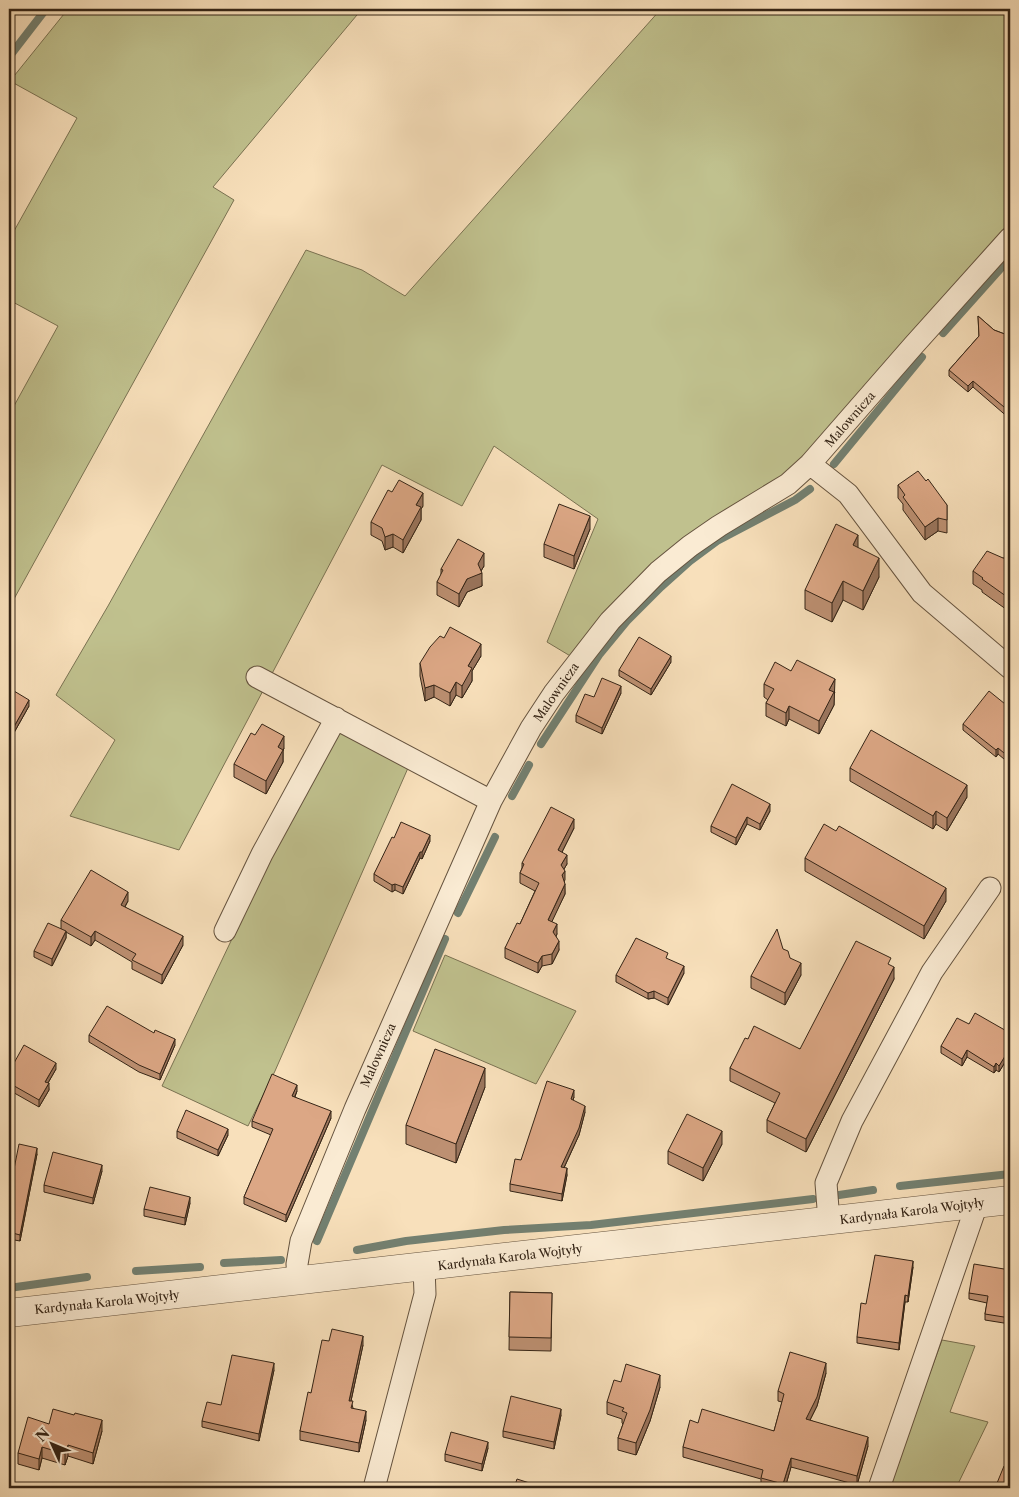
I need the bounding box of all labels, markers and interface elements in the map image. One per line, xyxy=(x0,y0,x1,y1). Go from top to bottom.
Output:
street label: Malownicza xyxy=(822,388,879,450)
street label: Malownicza xyxy=(530,659,582,725)
street label: Malownicza xyxy=(357,1020,399,1090)
street label: Kardynała Karola Wojtyły xyxy=(839,1195,986,1227)
street label: Kardynała Karola Wojtyły xyxy=(437,1241,584,1273)
street label: Kardynała Karola Wojtyły xyxy=(34,1287,181,1317)
north arrow xyxy=(28,1420,78,1470)
text: N xyxy=(32,1424,53,1446)

